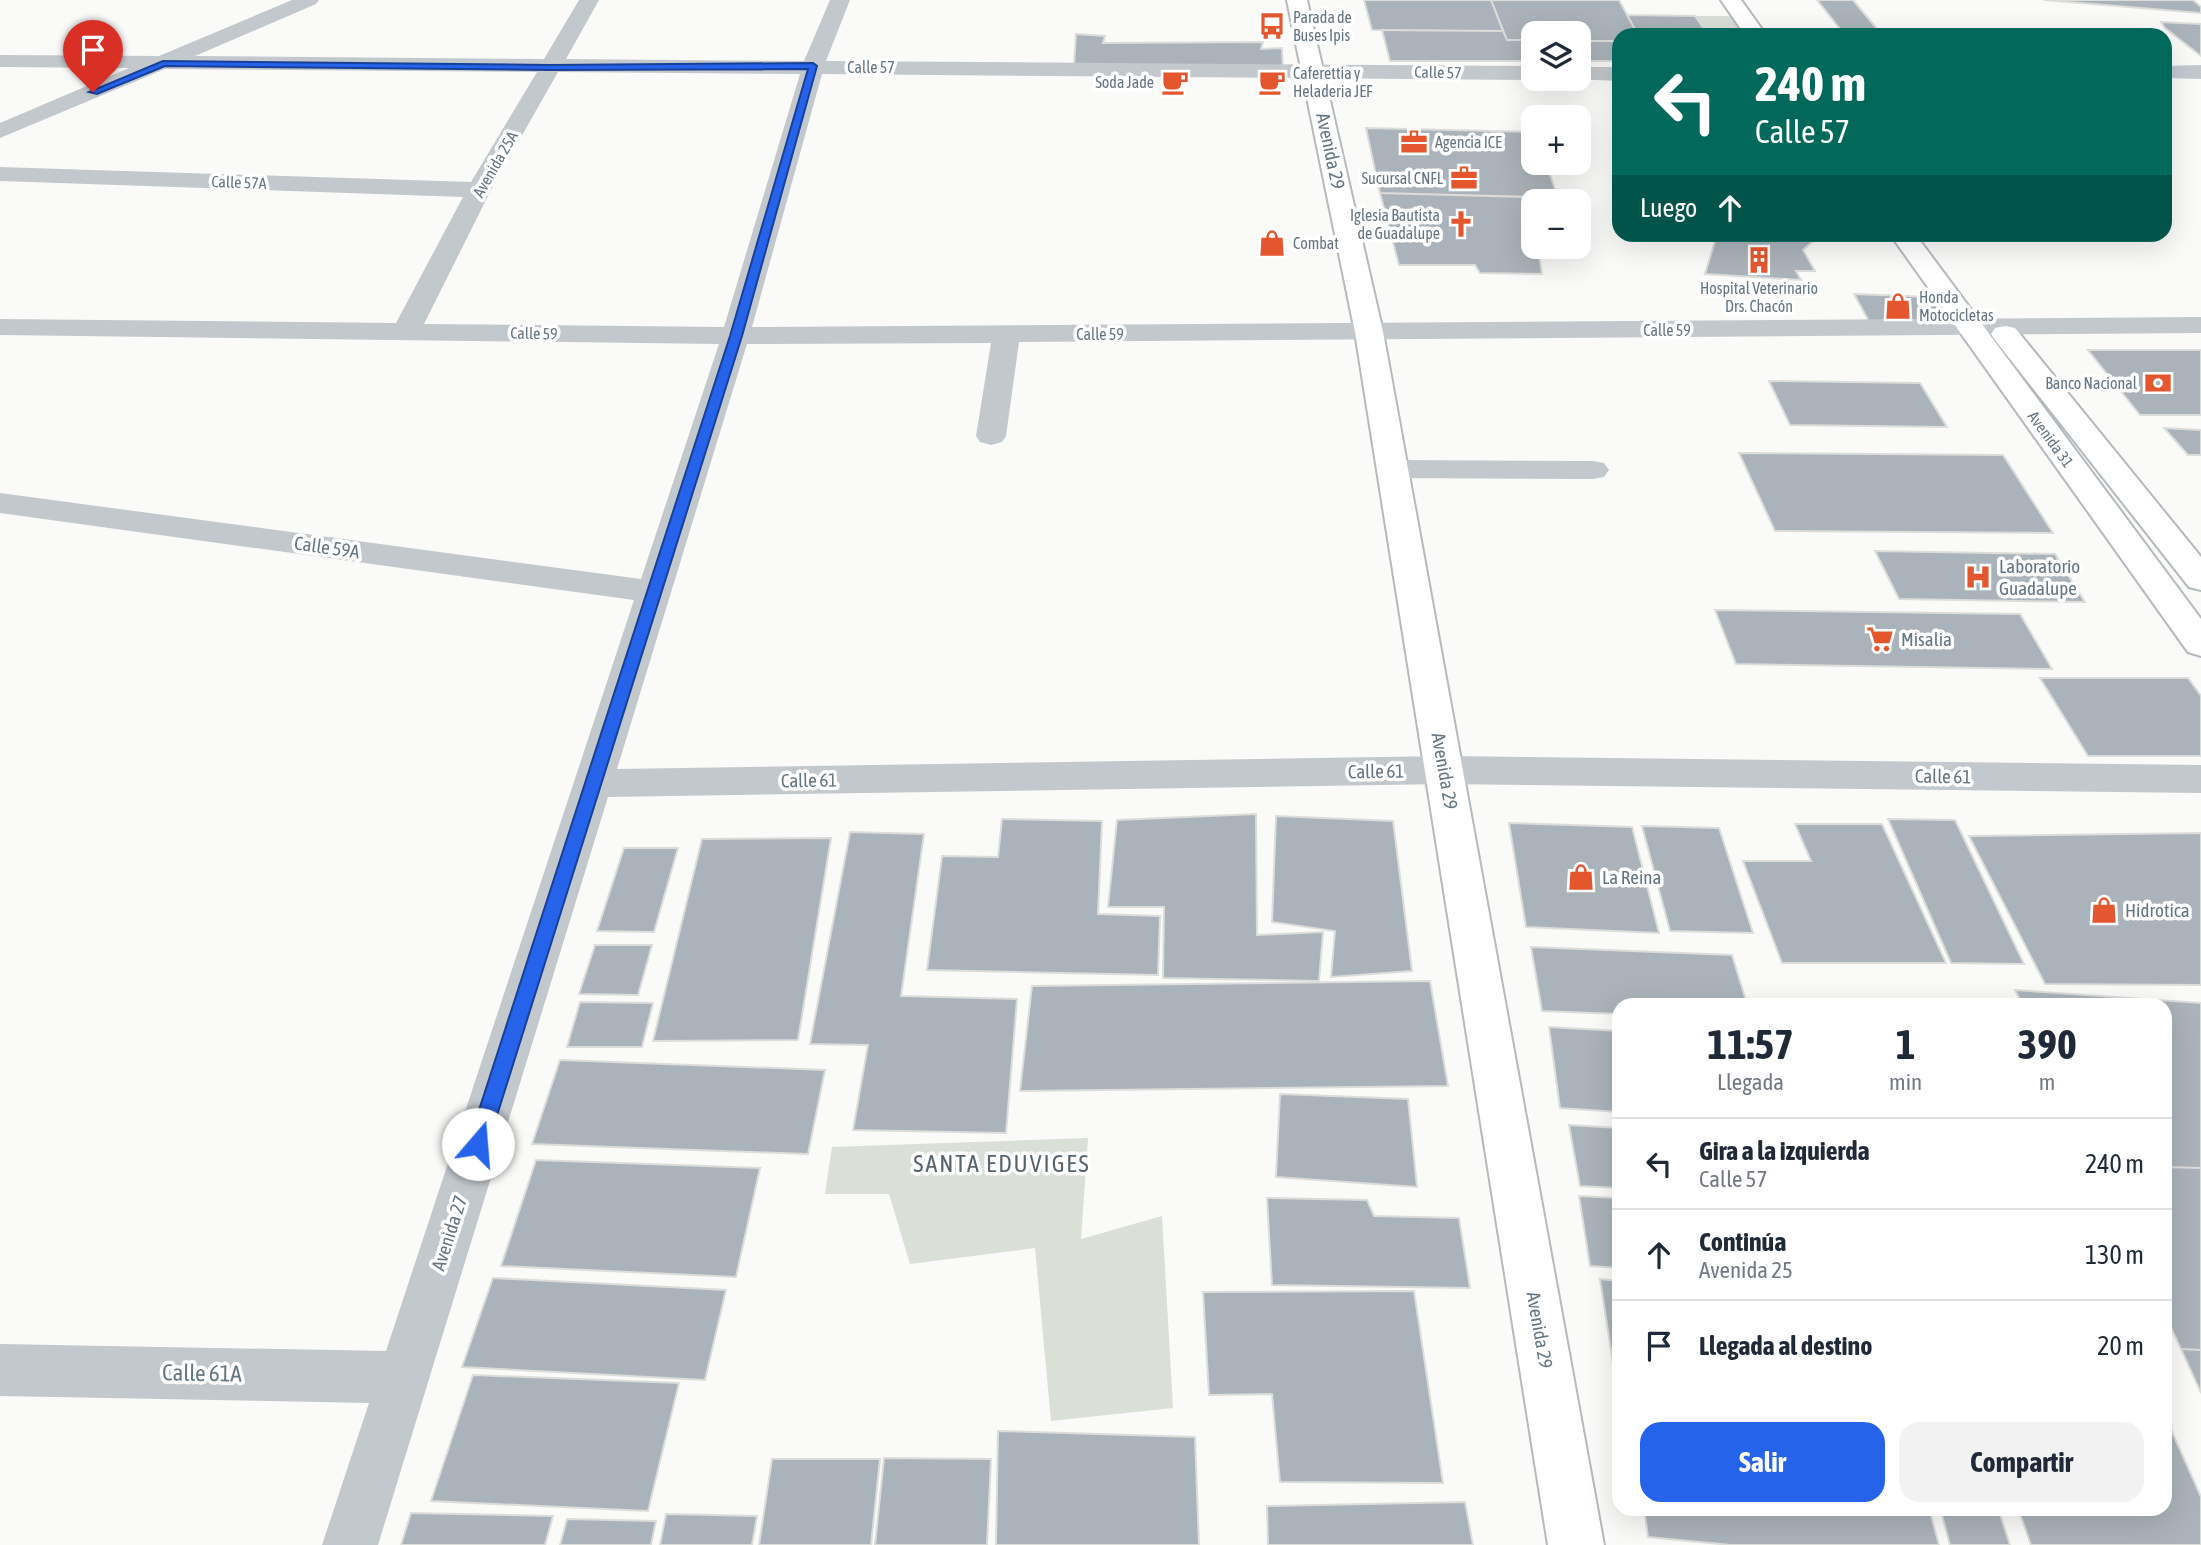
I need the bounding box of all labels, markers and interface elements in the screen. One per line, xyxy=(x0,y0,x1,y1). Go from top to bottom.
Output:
place label: Parada de Buses Ipis xyxy=(1293,8,1352,45)
bus stop icon: Parada de Buses Ipis xyxy=(1257,11,1287,41)
pin xyxy=(63,20,123,92)
map controls xyxy=(1521,21,1591,259)
button: layers xyxy=(1521,21,1591,91)
icon: arrive xyxy=(74,31,112,69)
text: 240 m xyxy=(1755,55,1866,111)
icon: left xyxy=(1640,56,1731,147)
street label: Calle 57 xyxy=(847,58,895,76)
street label: Calle 57 xyxy=(1414,63,1462,81)
place label: Caferettia y Heladeria JEF xyxy=(1293,64,1373,100)
cafe icon: Soda Jade xyxy=(1160,67,1190,97)
cafe icon: Caferettia y Heladeria JEF xyxy=(1257,67,1287,97)
place label: Soda Jade xyxy=(1095,73,1154,91)
button: + xyxy=(1521,105,1591,175)
street label: Avenida 29 xyxy=(1312,111,1350,191)
text: Calle 57 xyxy=(1755,113,1850,150)
office icon: Agencia ICE xyxy=(1399,127,1429,157)
street label: Avenida 25A xyxy=(469,128,521,200)
place label: Agencia ICE xyxy=(1435,133,1502,152)
office icon: Sucursal CNFL xyxy=(1449,163,1479,193)
place label: Sucursal CNFL xyxy=(1361,169,1444,187)
street label: Calle 57A xyxy=(211,172,267,192)
button: − xyxy=(1521,189,1591,259)
icon: ahead xyxy=(1711,189,1749,227)
text: Luego xyxy=(1640,193,1697,223)
place label: Iglesia Bautista de Guadalupe xyxy=(1350,206,1440,243)
church icon: Iglesia Bautista de Guadalupe xyxy=(1446,209,1476,239)
shop icon: Combat xyxy=(1257,228,1287,258)
place label: Combat xyxy=(1293,234,1339,252)
building icon: Hospital Veterinario Drs. Chacón xyxy=(1744,245,1774,275)
place label: Hospital Veterinario Drs. Chacón xyxy=(1700,279,1818,315)
place label: Honda Motocicletas xyxy=(1919,288,1994,324)
shop icon: Honda Motocicletas xyxy=(1883,291,1913,321)
street label: Calle 59 xyxy=(1643,321,1691,339)
street label: Calle 59 xyxy=(510,324,558,342)
street label: Calle 59 xyxy=(1076,325,1124,343)
bank icon: Banco Nacional xyxy=(2143,368,2173,398)
place label: Banco Nacional xyxy=(2045,374,2138,392)
street label: Avenida 31 xyxy=(2025,407,2077,471)
street label: Calle 59A xyxy=(293,532,362,563)
place label: Laboratorio Guadalupe xyxy=(1999,555,2080,599)
hospital icon: Laboratorio Guadalupe xyxy=(1963,562,1993,592)
supermarket icon: Misalia xyxy=(1865,624,1895,654)
place label: Misalia xyxy=(1901,628,1952,650)
street label: Avenida 29 xyxy=(1427,731,1463,811)
street label: Calle 61 xyxy=(1348,760,1404,782)
street label: Calle 61 xyxy=(1915,765,1971,787)
street label: Calle 61 xyxy=(781,769,837,791)
shop icon: La Reina xyxy=(1566,862,1596,892)
place label: La Reina xyxy=(1602,866,1661,888)
shop icon: Hidrotica xyxy=(2089,895,2119,925)
place label: Hidrotica xyxy=(2125,899,2190,921)
text: 11:57 xyxy=(1707,1020,1794,1068)
text: 1 xyxy=(1896,1020,1915,1068)
text: 390 xyxy=(2017,1020,2077,1068)
text: Llegada xyxy=(1717,1069,1784,1095)
text: min xyxy=(1889,1069,1922,1095)
text: m xyxy=(2039,1069,2055,1095)
position arrow xyxy=(441,1107,515,1181)
text: Gira a la izquierda xyxy=(1699,1136,1870,1166)
icon: left xyxy=(1640,1145,1678,1183)
text: 240 m xyxy=(2085,1149,2144,1179)
district label: SANTA EDUVIGES xyxy=(913,1150,1091,1177)
text: Calle 57 xyxy=(1699,1166,1767,1192)
street label: Avenida 27 xyxy=(427,1193,471,1273)
text: Continúa xyxy=(1699,1227,1786,1257)
icon: ahead xyxy=(1640,1236,1678,1274)
text: 130 m xyxy=(2085,1240,2144,1270)
text: Avenida 25 xyxy=(1699,1257,1793,1283)
street label: Avenida 29 xyxy=(1522,1290,1558,1370)
icon: arrive xyxy=(1640,1327,1678,1365)
text: Llegada al destino xyxy=(1699,1331,1872,1361)
text: 20 m xyxy=(2097,1331,2144,1361)
street label: Calle 61A xyxy=(162,1359,243,1387)
button: Salir xyxy=(1640,1422,1885,1502)
button: Compartir xyxy=(1899,1422,2144,1502)

